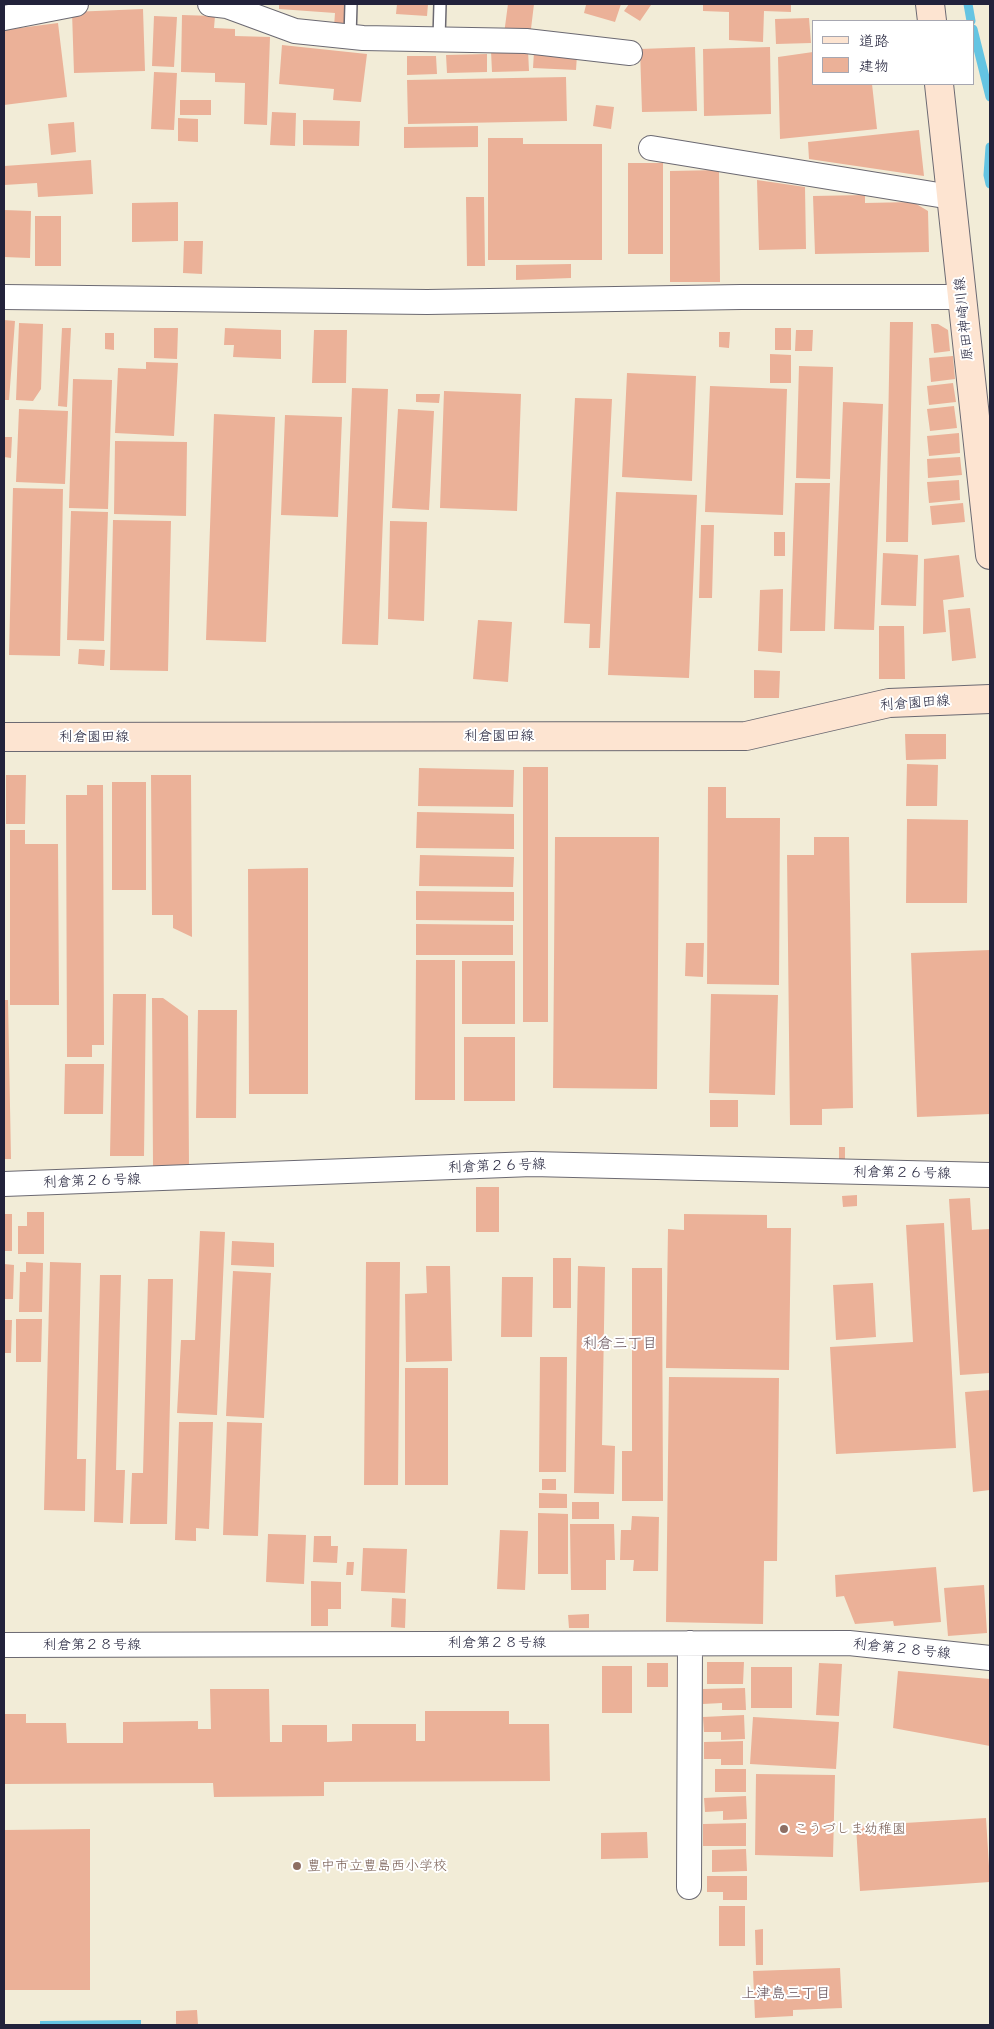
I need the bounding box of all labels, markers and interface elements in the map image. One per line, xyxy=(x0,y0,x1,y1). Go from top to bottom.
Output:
legend xyxy=(812,20,974,85)
text: 道路 xyxy=(859,31,889,50)
text: 建物 xyxy=(859,56,889,75)
street label: 原田神崎川線 xyxy=(951,276,977,362)
street label: 利倉園田線 xyxy=(879,692,951,714)
street label: 利倉園田線 xyxy=(464,728,534,744)
street label: 利倉園田線 xyxy=(59,729,129,745)
street label: 利倉第２６号線 xyxy=(448,1156,546,1176)
street label: 利倉第２６号線 xyxy=(853,1164,951,1182)
street label: 利倉第２６号線 xyxy=(43,1171,141,1191)
district label: 利倉三丁目 xyxy=(583,1335,657,1353)
street label: 利倉第２８号線 xyxy=(448,1635,546,1651)
street label: 利倉第２８号線 xyxy=(852,1636,952,1662)
street label: 利倉第２８号線 xyxy=(43,1637,141,1653)
place label: こうづしま幼稚園 xyxy=(794,1821,906,1837)
marker: こうづしま幼稚園 xyxy=(778,1823,790,1835)
place label: 豊中市立豊島西小学校 xyxy=(307,1858,447,1874)
marker: 豊中市立豊島西小学校 xyxy=(291,1860,303,1872)
district label: 上津島三丁目 xyxy=(741,1985,831,2003)

